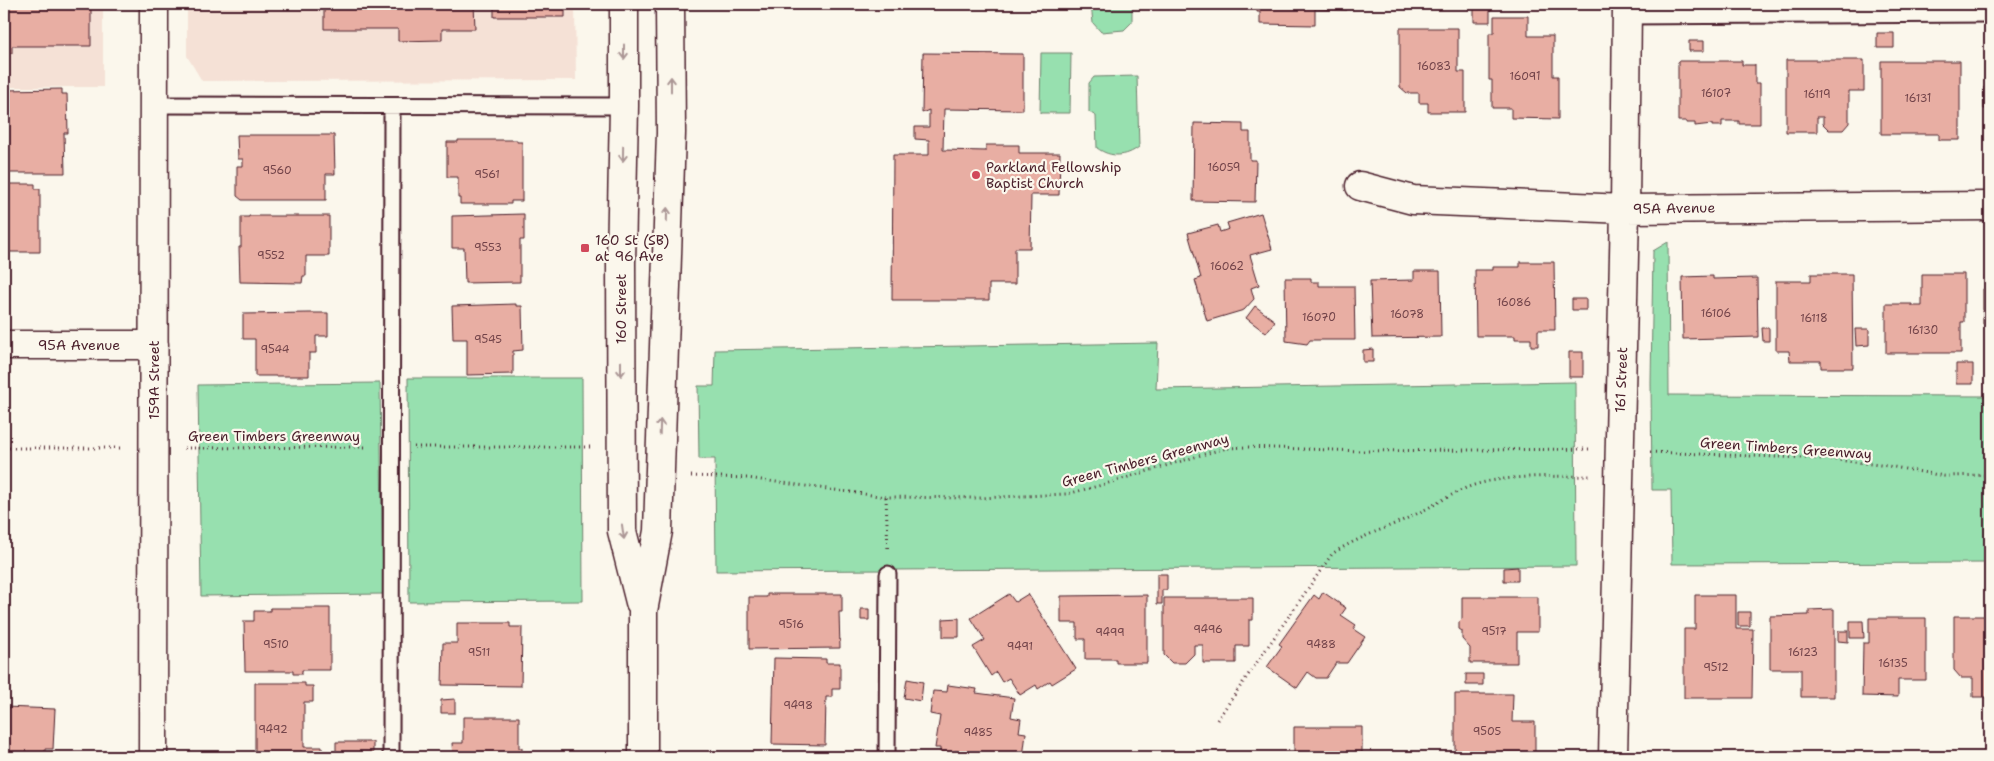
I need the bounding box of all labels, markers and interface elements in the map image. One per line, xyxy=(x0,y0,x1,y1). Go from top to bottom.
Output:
one-way arrow xyxy=(619,44,629,60)
house number: 16083 xyxy=(1417,59,1451,74)
house number: 16091 xyxy=(1510,69,1540,84)
one-way arrow xyxy=(666,76,676,92)
house number: 16107 xyxy=(1701,86,1731,101)
house number: 16119 xyxy=(1803,87,1831,102)
house number: 16131 xyxy=(1905,91,1931,106)
one-way arrow xyxy=(618,146,628,162)
place label: Parkland Fellowship Baptist Church xyxy=(986,158,1122,192)
house number: 16059 xyxy=(1207,160,1241,175)
house number: 9560 xyxy=(262,163,292,178)
house number: 9561 xyxy=(474,167,500,182)
marker: Parkland Fellowship Baptist Church xyxy=(970,169,982,181)
street label: 95A Avenue xyxy=(1633,198,1715,218)
one-way arrow xyxy=(663,208,672,224)
place label: 160 St (SB) at 96 Ave xyxy=(595,231,669,265)
house number: 9553 xyxy=(474,240,502,255)
marker: 160 St (SB) at 96 Ave xyxy=(579,242,591,254)
house number: 9552 xyxy=(257,248,285,263)
house number: 16062 xyxy=(1210,259,1244,274)
street label: 160 Street xyxy=(612,274,630,344)
house number: 16086 xyxy=(1497,295,1531,310)
house number: 16106 xyxy=(1701,306,1731,321)
house number: 16078 xyxy=(1390,307,1424,322)
house number: 16070 xyxy=(1302,310,1336,325)
house number: 16118 xyxy=(1800,311,1828,326)
house number: 16130 xyxy=(1908,323,1938,338)
house number: 9545 xyxy=(474,332,502,347)
street label: 95A Avenue xyxy=(38,336,120,354)
street label: 159A Street xyxy=(145,340,163,420)
house number: 9544 xyxy=(260,342,290,357)
street label: 161 Street xyxy=(1611,347,1631,413)
one-way arrow xyxy=(616,361,626,377)
one-way arrow xyxy=(656,419,665,435)
street label: Green Timbers Greenway xyxy=(188,427,360,445)
street label: Green Timbers Greenway xyxy=(1060,429,1230,491)
street label: Green Timbers Greenway xyxy=(1700,433,1872,463)
one-way arrow xyxy=(618,523,628,539)
house number: 9516 xyxy=(778,617,804,632)
house number: 9496 xyxy=(1193,622,1223,637)
house number: 9517 xyxy=(1481,624,1507,639)
house number: 9499 xyxy=(1095,625,1125,640)
house number: 9510 xyxy=(263,637,289,652)
house number: 9488 xyxy=(1306,637,1336,652)
house number: 9491 xyxy=(1007,639,1033,654)
house number: 9511 xyxy=(468,645,490,660)
house number: 16123 xyxy=(1788,645,1818,660)
house number: 16135 xyxy=(1878,656,1908,671)
house number: 9512 xyxy=(1703,660,1729,675)
house number: 9498 xyxy=(783,698,813,713)
house number: 9492 xyxy=(258,722,288,737)
house number: 9505 xyxy=(1473,724,1501,739)
house number: 9485 xyxy=(964,725,993,740)

